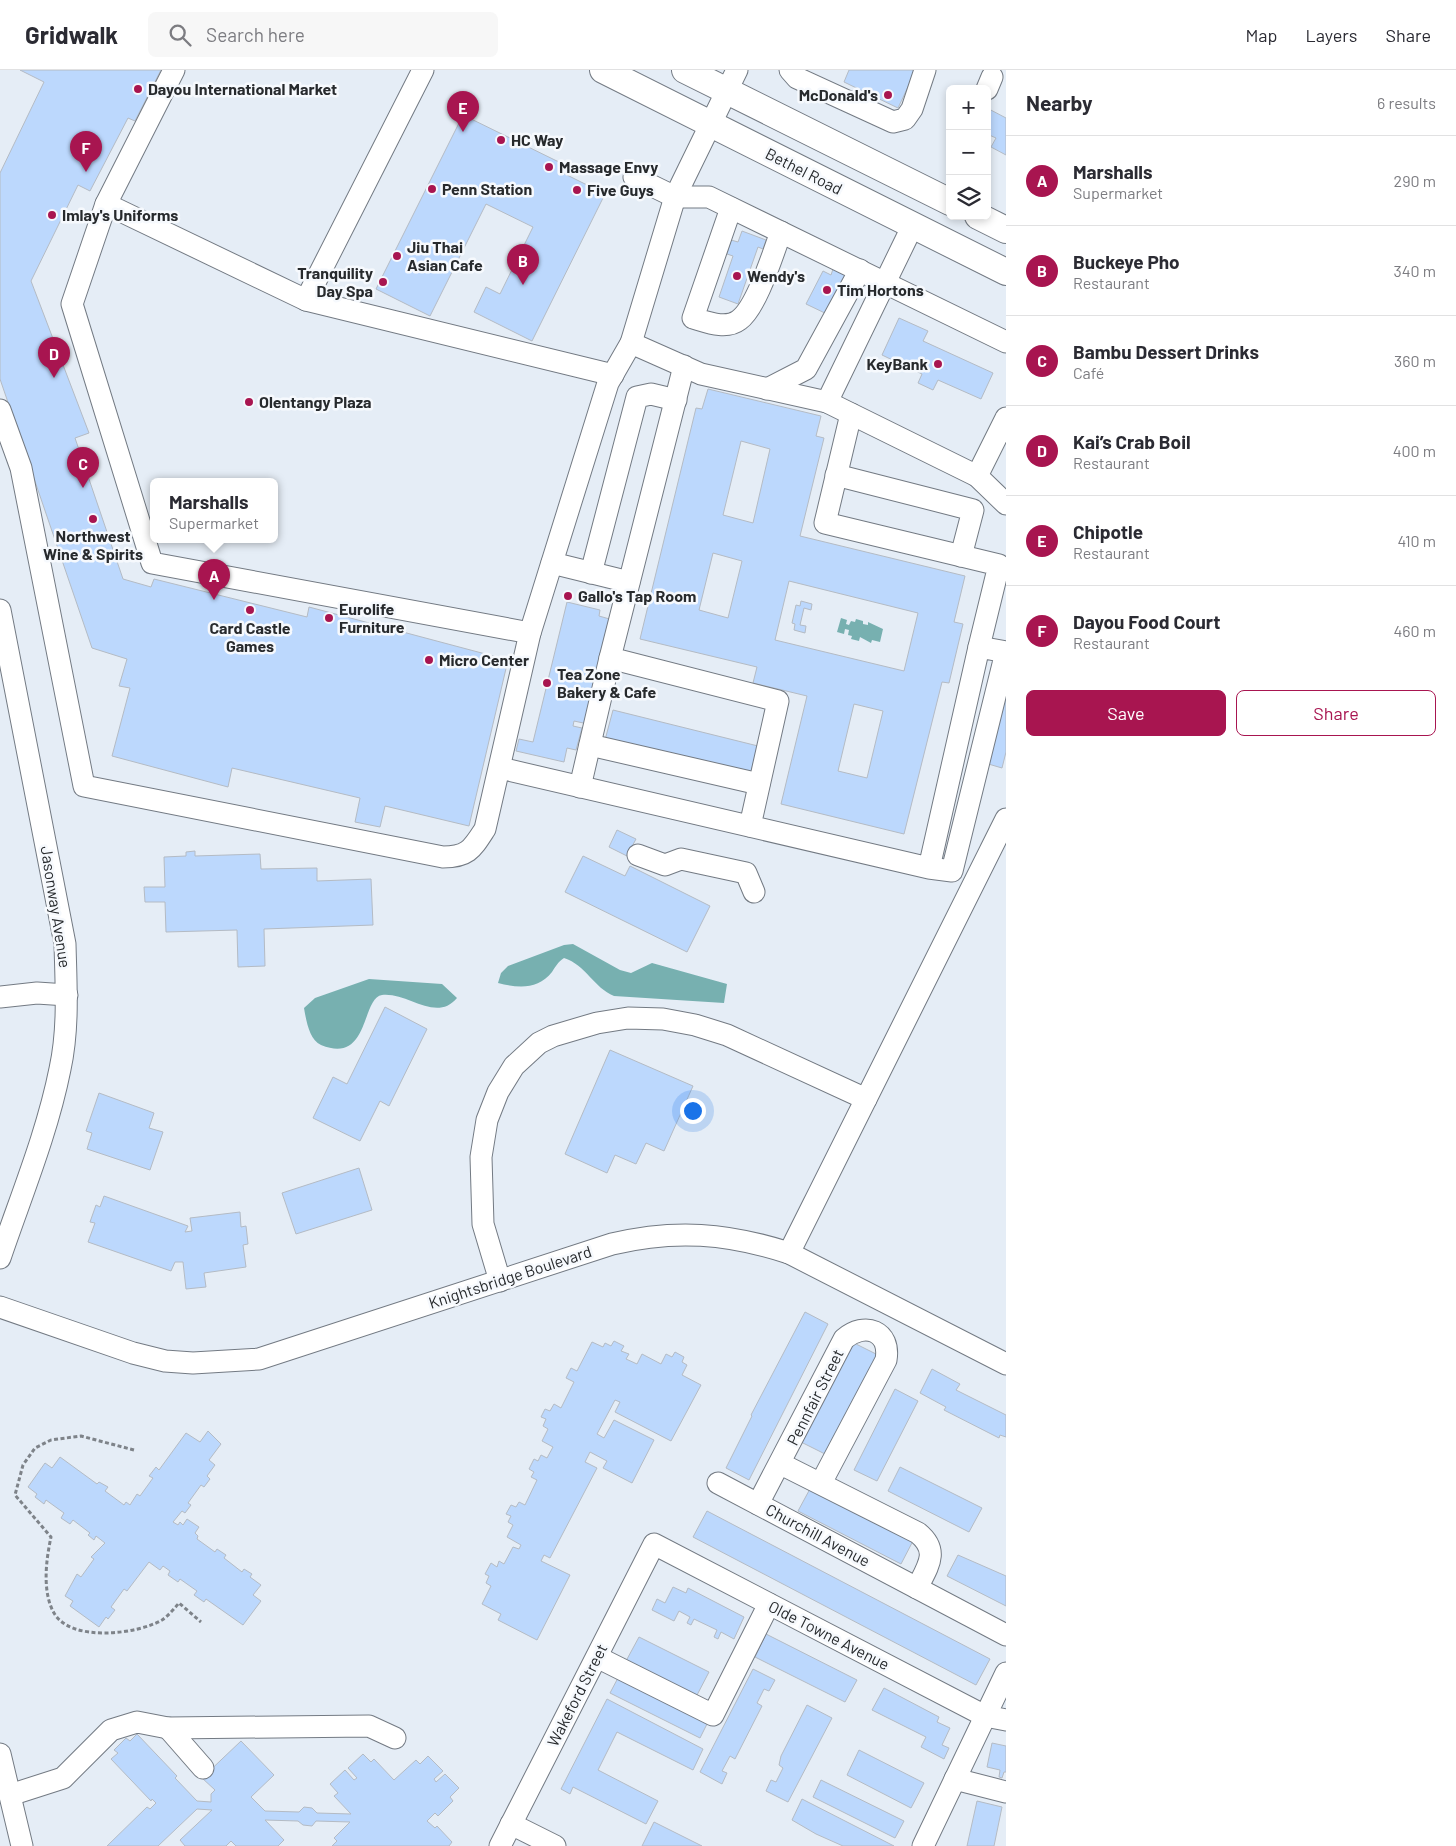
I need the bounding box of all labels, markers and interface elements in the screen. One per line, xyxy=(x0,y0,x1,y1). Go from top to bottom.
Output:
search box xyxy=(148,12,498,57)
text: Gridwalk xyxy=(25,20,118,49)
icon: search xyxy=(166,21,194,49)
text: Search here xyxy=(206,23,305,46)
text: Map xyxy=(1245,24,1277,46)
text: Layers xyxy=(1305,24,1358,46)
text: Share xyxy=(1386,24,1431,46)
place label: Dayou International Market xyxy=(148,79,337,98)
marker: Dayou International Market xyxy=(132,83,144,95)
place label: McDonald's xyxy=(799,85,878,104)
map controls xyxy=(946,85,991,220)
button: + xyxy=(946,85,991,130)
marker: McDonald's xyxy=(882,89,894,101)
text: Nearby xyxy=(1026,90,1092,115)
pin: E xyxy=(447,91,479,132)
text: 6 results xyxy=(1377,93,1436,112)
place label: HC Way xyxy=(511,130,563,149)
button: − xyxy=(946,130,991,175)
pin: F xyxy=(70,131,102,172)
marker: HC Way xyxy=(495,134,507,146)
street label: Bethel Road xyxy=(763,143,846,198)
place label: Massage Envy xyxy=(559,157,658,176)
text: Marshalls xyxy=(1073,160,1153,183)
marker: Massage Envy xyxy=(543,161,555,173)
text: A xyxy=(1037,171,1047,190)
text: 290 m xyxy=(1394,171,1436,190)
button: layers xyxy=(946,175,991,220)
place label: Penn Station xyxy=(442,179,532,198)
place label: Five Guys xyxy=(587,180,654,199)
marker: Penn Station xyxy=(426,183,438,195)
text: Supermarket xyxy=(1073,183,1163,202)
marker: Five Guys xyxy=(571,184,583,196)
place label: Imlay's Uniforms xyxy=(62,205,178,224)
marker: Imlay's Uniforms xyxy=(46,209,58,221)
place label: Jiu Thai Asian Cafe xyxy=(407,237,483,274)
pin: B xyxy=(507,244,539,285)
marker: Jiu Thai Asian Cafe xyxy=(391,250,403,262)
text: Buckeye Pho xyxy=(1073,250,1180,273)
text: B xyxy=(1037,261,1047,280)
text: 340 m xyxy=(1393,261,1436,280)
place label: Tranquility Day Spa xyxy=(297,263,373,300)
place label: Wendy's xyxy=(747,266,805,285)
marker: Wendy's xyxy=(731,270,743,282)
text: Restaurant xyxy=(1073,273,1150,292)
marker: Tranquility Day Spa xyxy=(377,276,389,288)
place label: Tim Hortons xyxy=(837,280,924,299)
marker: Tim Hortons xyxy=(821,284,833,296)
pin: D xyxy=(38,337,70,378)
text: Bambu Dessert Drinks xyxy=(1073,340,1259,363)
text: C xyxy=(1037,351,1047,370)
text: 360 m xyxy=(1394,351,1436,370)
place label: KeyBank xyxy=(867,354,928,373)
marker: KeyBank xyxy=(932,358,944,370)
text: Café xyxy=(1073,363,1104,382)
place label: Olentangy Plaza xyxy=(259,392,371,411)
marker: Olentangy Plaza xyxy=(243,396,255,408)
text: Kai’s Crab Boil xyxy=(1073,430,1191,453)
text: D xyxy=(1037,441,1047,460)
text: 400 m xyxy=(1393,441,1436,460)
pin: C xyxy=(67,447,99,488)
text: Restaurant xyxy=(1073,453,1150,472)
popup xyxy=(150,478,278,543)
text: Marshalls xyxy=(169,490,248,513)
marker: Northwest Wine & Spirits xyxy=(87,513,99,525)
text: Supermarket xyxy=(169,513,259,532)
text: Chipotle xyxy=(1073,520,1143,543)
place label: Northwest Wine & Spirits xyxy=(43,526,143,563)
text: E xyxy=(1037,531,1047,550)
text: 410 m xyxy=(1398,531,1436,550)
text: Restaurant xyxy=(1073,543,1150,562)
pin: A xyxy=(198,559,230,600)
place label: Gallo's Tap Room xyxy=(578,586,696,605)
marker: Gallo's Tap Room xyxy=(562,590,574,602)
place label: Eurolife Furniture xyxy=(339,599,405,636)
marker: Card Castle Games xyxy=(244,604,256,616)
text: Dayou Food Court xyxy=(1073,610,1220,633)
marker: Eurolife Furniture xyxy=(323,612,335,624)
place label: Card Castle Games xyxy=(209,618,291,655)
text: F xyxy=(1038,621,1046,640)
text: 460 m xyxy=(1393,621,1436,640)
text: Restaurant xyxy=(1073,633,1150,652)
place label: Micro Center xyxy=(439,650,529,669)
marker: Micro Center xyxy=(423,654,435,666)
place label: Tea Zone Bakery & Cafe xyxy=(557,664,657,701)
marker: Tea Zone Bakery & Cafe xyxy=(541,677,553,689)
button: Save xyxy=(1026,690,1226,736)
button: Share xyxy=(1236,690,1436,736)
street label: Jasonway Avenue xyxy=(37,845,76,969)
your location xyxy=(680,1098,706,1124)
street label: Knightsbridge Boulevard xyxy=(426,1241,594,1312)
street label: Pennfair Street xyxy=(782,1346,847,1448)
street label: Churchill Avenue xyxy=(763,1499,874,1570)
street label: Olde Towne Avenue xyxy=(766,1596,893,1673)
street label: Wakeford Street xyxy=(543,1640,611,1749)

